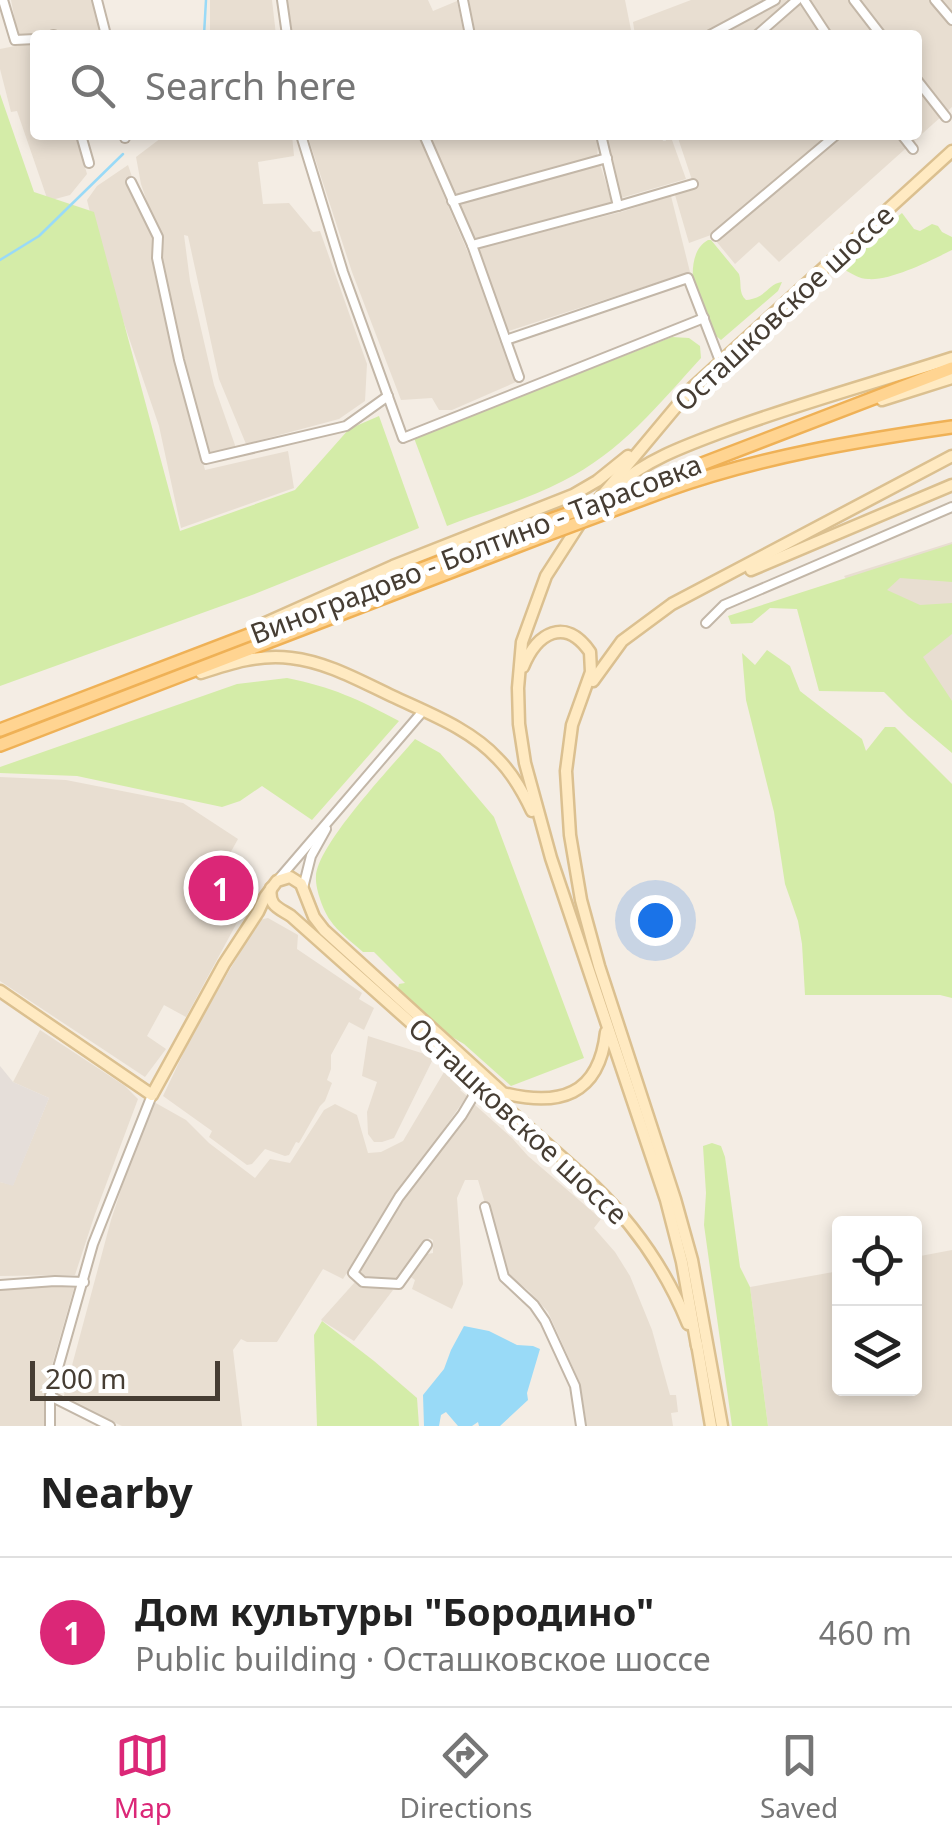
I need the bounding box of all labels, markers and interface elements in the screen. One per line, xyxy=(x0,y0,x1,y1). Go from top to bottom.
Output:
search box xyxy=(30,30,922,140)
icon: search xyxy=(65,58,120,113)
text: Search here xyxy=(145,59,356,111)
street label: Осташковское шоссе xyxy=(665,195,901,419)
street label: Виноградово - Болтино - Тарасовка xyxy=(245,444,707,652)
pin: 1 xyxy=(188,850,254,926)
your location xyxy=(630,895,681,946)
street label: Осташковское шоссе xyxy=(401,1008,637,1232)
map controls xyxy=(832,1216,922,1396)
button: locate xyxy=(832,1216,922,1306)
button: layers xyxy=(832,1306,922,1396)
scale bar xyxy=(30,1356,220,1400)
text: 200 m xyxy=(45,1359,127,1397)
text: Nearby xyxy=(40,1463,193,1520)
text: Дом культуры "Бородино" xyxy=(135,1585,654,1637)
text: 1 xyxy=(63,1611,82,1654)
text: 460 m xyxy=(819,1611,912,1654)
text: Public building · Осташковское шоссе xyxy=(135,1637,711,1680)
tab: Map xyxy=(114,1728,172,1826)
tab: Directions xyxy=(400,1728,532,1826)
tab: Saved xyxy=(760,1728,838,1826)

